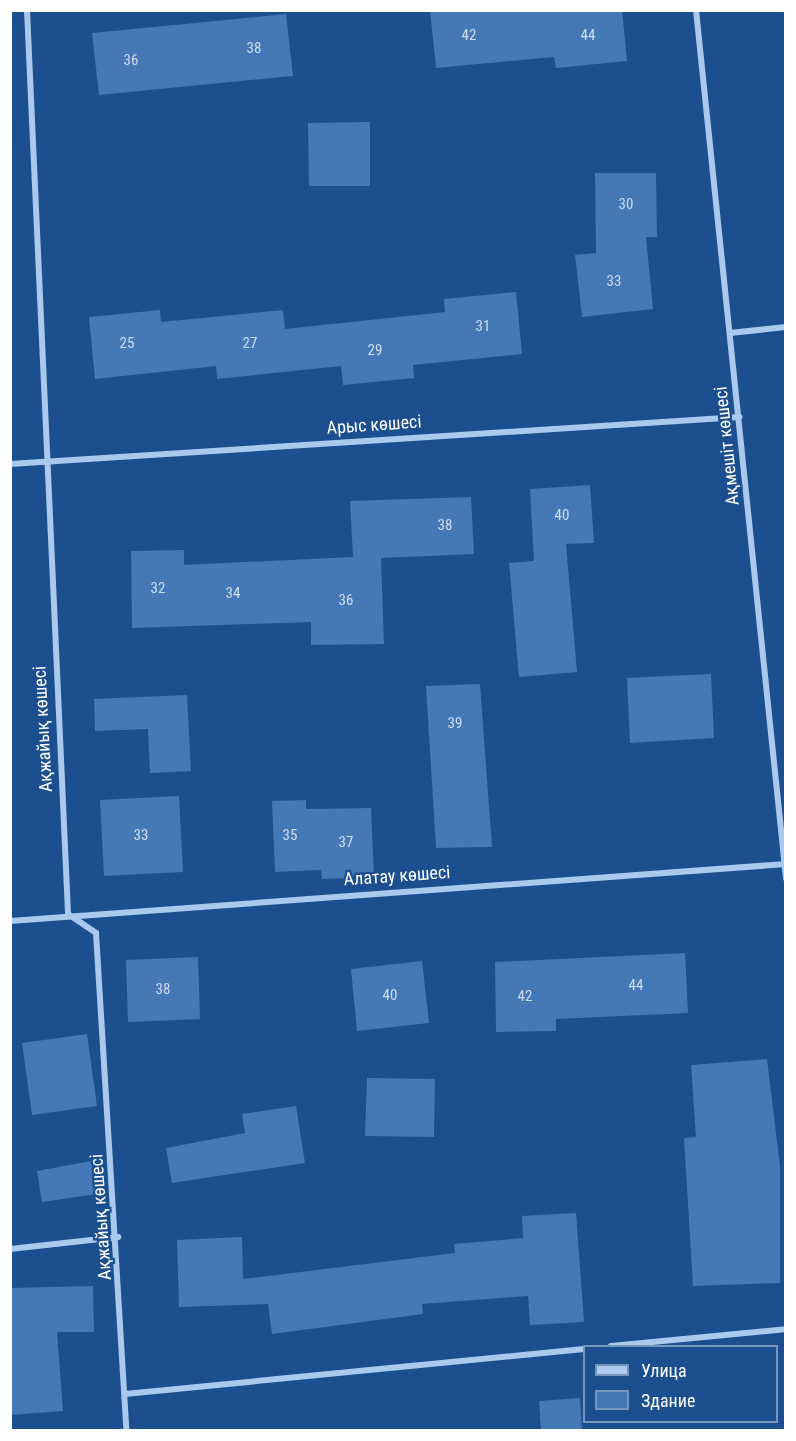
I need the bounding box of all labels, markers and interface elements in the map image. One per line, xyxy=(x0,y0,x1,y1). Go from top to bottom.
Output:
house number: 42 xyxy=(462,27,476,45)
house number: 44 xyxy=(581,27,595,45)
house number: 38 xyxy=(247,40,261,58)
house number: 36 xyxy=(124,52,138,70)
house number: 30 xyxy=(619,196,633,214)
house number: 33 xyxy=(607,273,621,291)
house number: 31 xyxy=(476,318,490,336)
house number: 25 xyxy=(120,335,134,353)
house number: 27 xyxy=(243,335,257,353)
house number: 29 xyxy=(368,342,382,360)
street label: Ақмешіт көшесі xyxy=(710,385,744,507)
street label: Арыс көшесі xyxy=(326,411,422,439)
house number: 40 xyxy=(555,507,569,525)
house number: 38 xyxy=(438,517,452,535)
house number: 32 xyxy=(151,580,165,598)
house number: 34 xyxy=(226,585,240,603)
house number: 36 xyxy=(339,592,353,610)
street label: Ақжайық көшесі xyxy=(29,665,57,793)
house number: 39 xyxy=(448,715,462,733)
house number: 33 xyxy=(134,827,148,845)
house number: 35 xyxy=(283,827,297,845)
house number: 37 xyxy=(339,834,353,852)
street label: Алатау көшесі xyxy=(343,861,451,891)
house number: 44 xyxy=(629,977,643,995)
house number: 38 xyxy=(156,981,170,999)
house number: 40 xyxy=(383,987,397,1005)
house number: 42 xyxy=(518,988,532,1006)
street label: Ақжайық көшесі xyxy=(86,1153,116,1281)
legend xyxy=(583,1345,778,1423)
text: Улица xyxy=(641,1360,687,1381)
text: Здание xyxy=(641,1390,695,1411)

